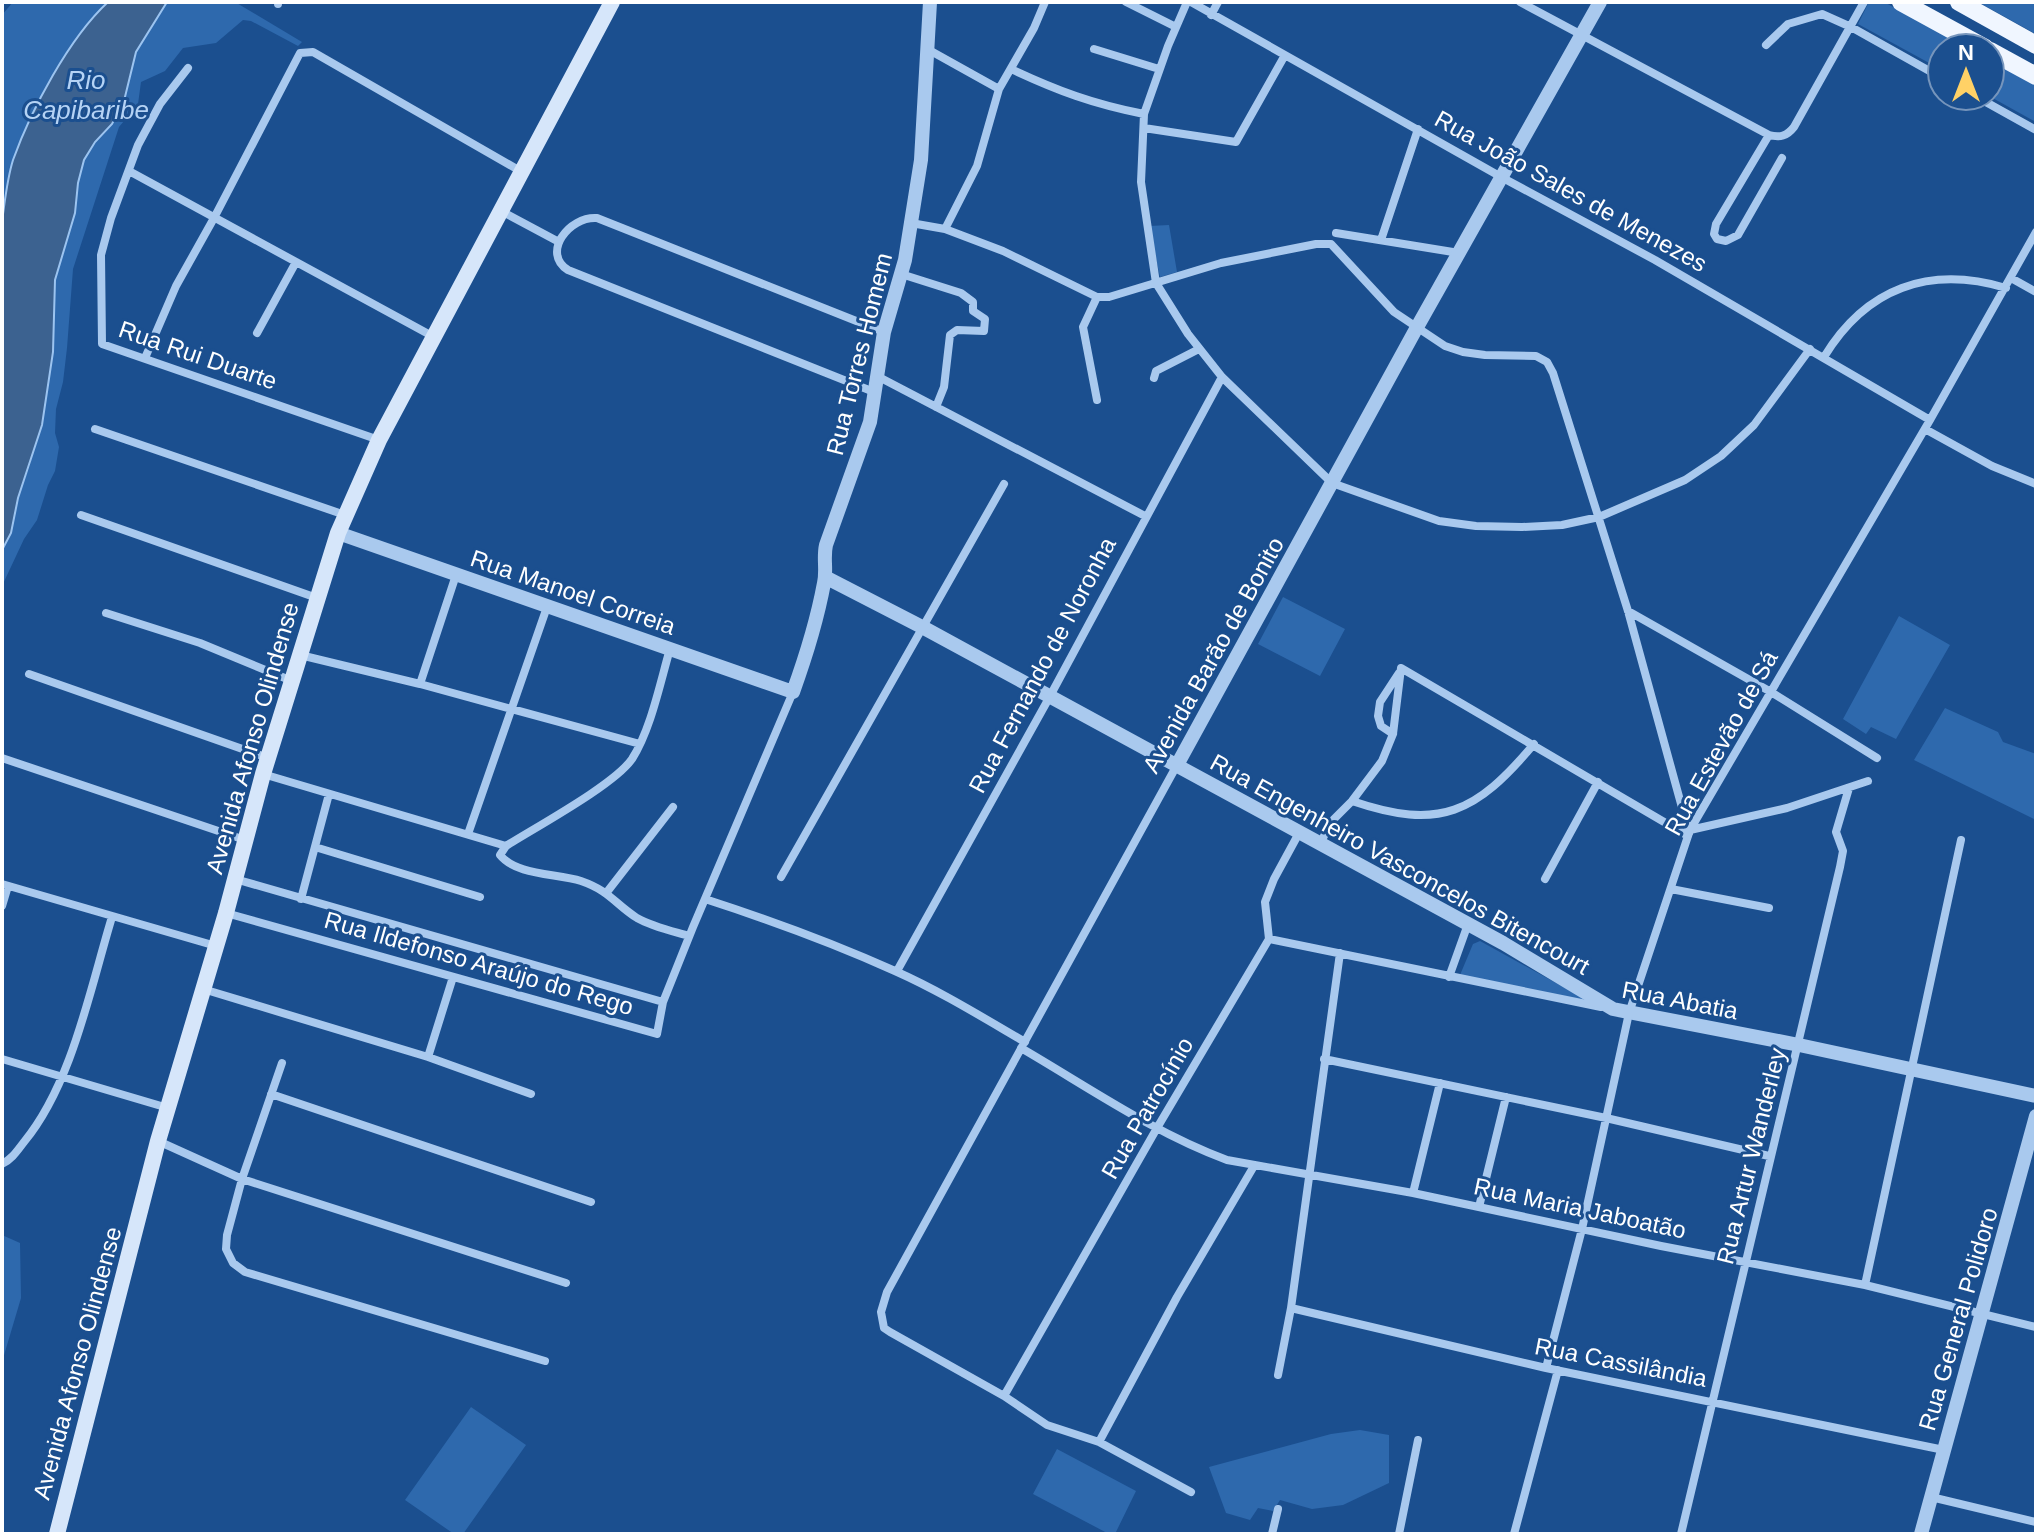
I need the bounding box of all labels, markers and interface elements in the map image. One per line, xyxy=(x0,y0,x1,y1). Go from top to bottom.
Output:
north arrow xyxy=(1926,32,2006,112)
text: N xyxy=(1958,40,1974,65)
water label: Rio Capibaribe xyxy=(23,65,149,125)
street label: Rua João Sales de Menezes xyxy=(1430,105,1712,277)
street label: Rua Torres Homem xyxy=(821,250,897,458)
street label: Rua Rui Duarte xyxy=(115,315,281,395)
street label: Rua Fernando de Noronha xyxy=(963,532,1121,797)
street label: Avenida Barão de Bonito xyxy=(1137,533,1289,777)
street label: Rua Manoel Correia xyxy=(467,544,680,640)
street label: Avenida Afonso Olindense xyxy=(200,599,304,877)
street label: Rua Estevão de Sá xyxy=(1659,645,1783,840)
street label: Rua Engenheiro Vasconcelos Bitencourt xyxy=(1206,748,1595,980)
street label: Rua Ildefonso Araújo do Rego xyxy=(321,906,637,1020)
street label: Rua Abatia xyxy=(1620,976,1741,1025)
street label: Rua Patrocínio xyxy=(1096,1033,1198,1183)
street label: Rua Artur Wanderley xyxy=(1711,1045,1791,1267)
street label: Rua Maria Jaboatão xyxy=(1471,1172,1689,1244)
street label: Rua General Polidoro xyxy=(1913,1204,2003,1434)
street label: Avenida Afonso Olindense xyxy=(28,1224,126,1502)
street label: Rua Cassilândia xyxy=(1533,1332,1710,1392)

